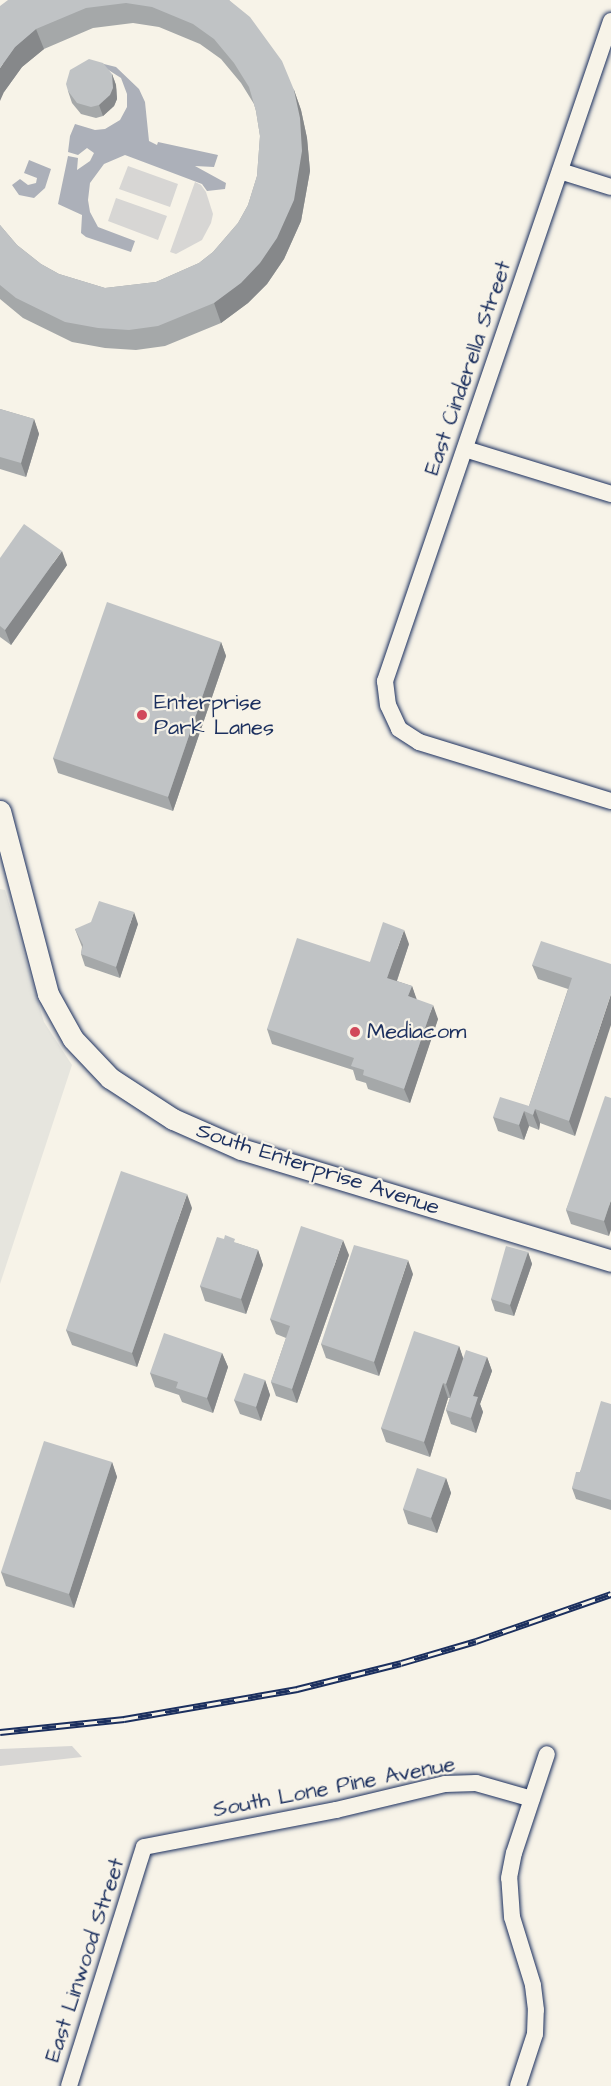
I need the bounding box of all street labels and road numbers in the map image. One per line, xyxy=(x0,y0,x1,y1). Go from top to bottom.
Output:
street label: East Cinderella Street xyxy=(419,257,517,479)
street label: South Enterprise Avenue xyxy=(193,1117,443,1221)
street label: South Lone Pine Avenue xyxy=(211,1751,457,1823)
street label: East Linwood Street xyxy=(40,1855,130,2065)

